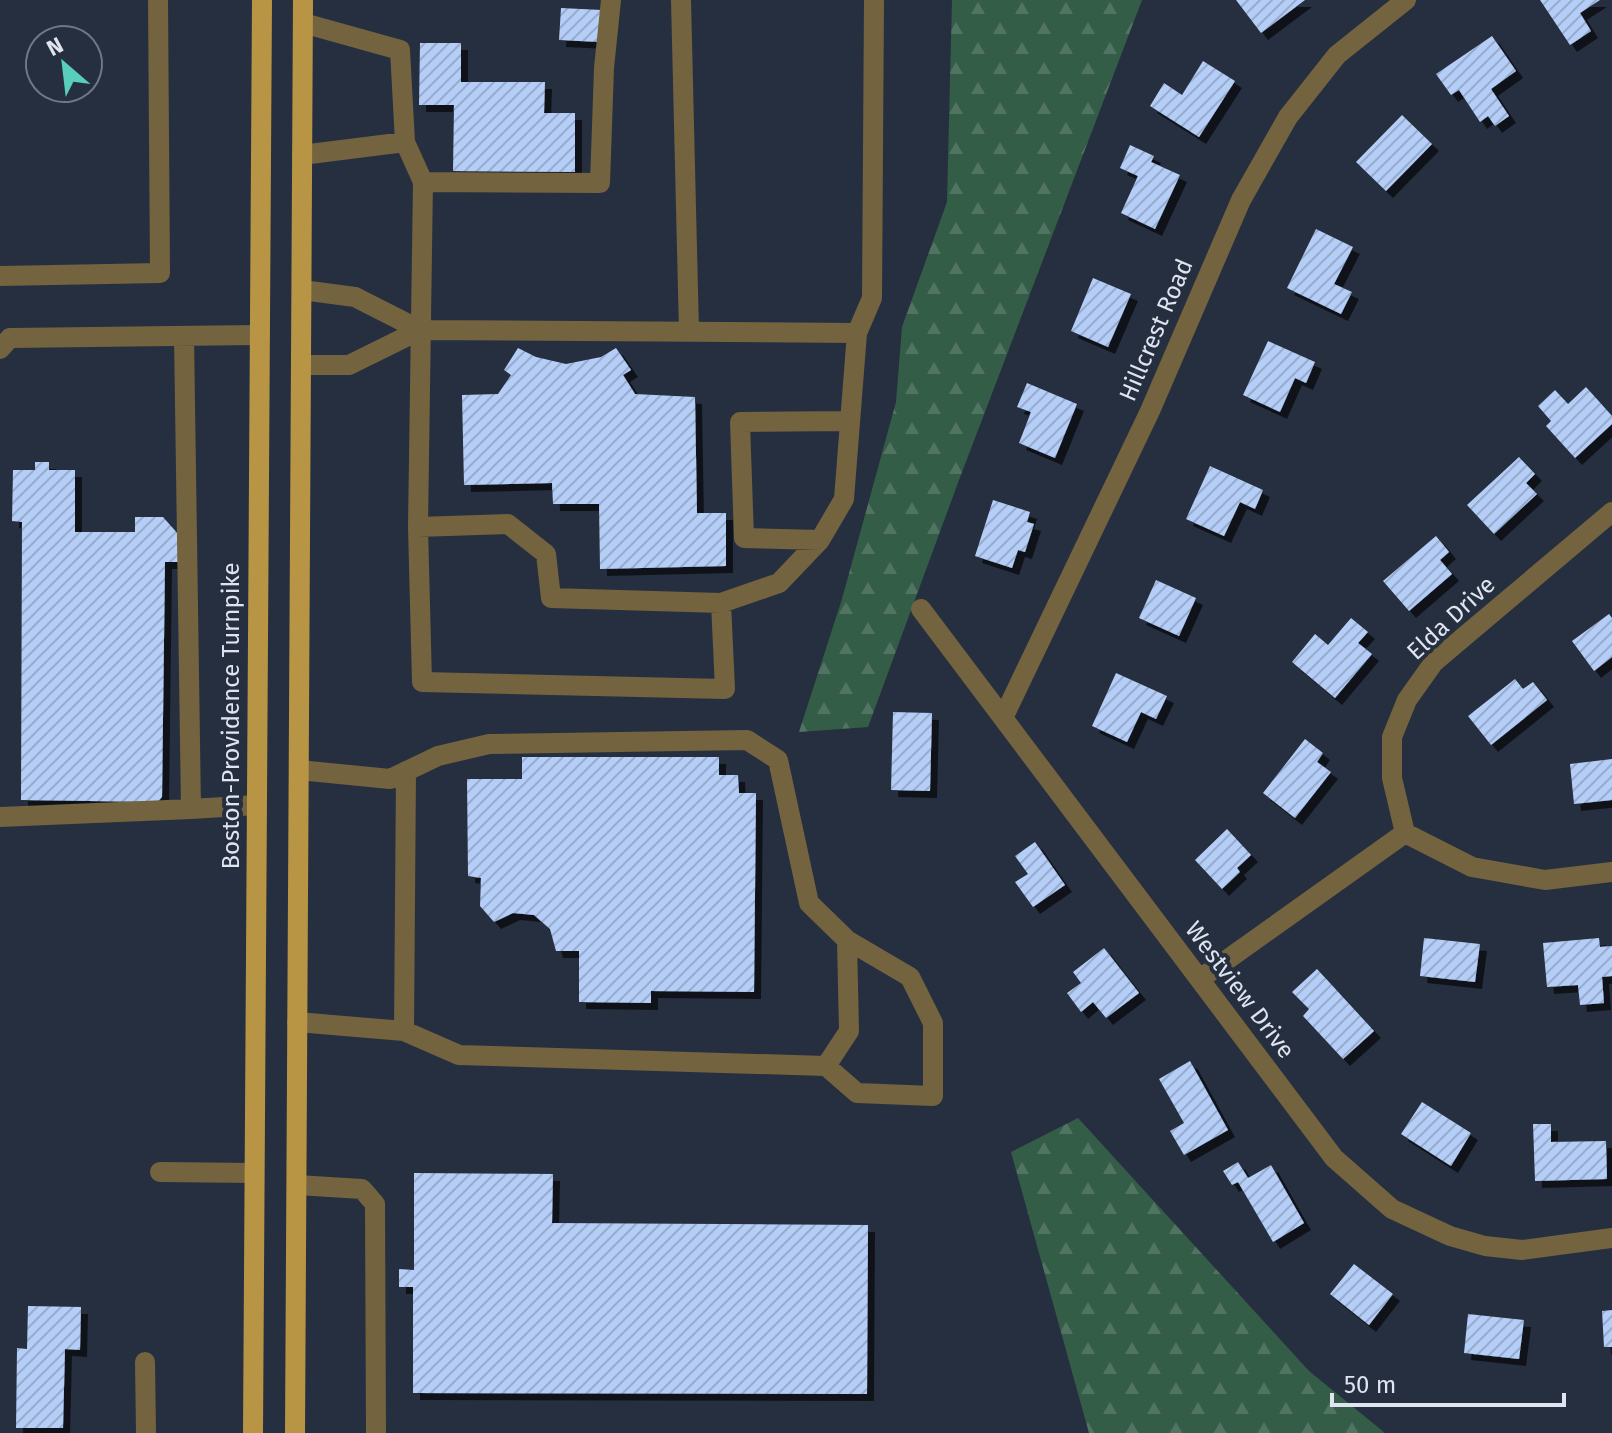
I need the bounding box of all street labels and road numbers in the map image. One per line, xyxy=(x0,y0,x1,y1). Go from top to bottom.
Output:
street label: Hillcrest Road xyxy=(1113,255,1199,405)
street label: Boston-Providence Turnpike xyxy=(217,562,245,870)
street label: Elda Drive xyxy=(1401,570,1501,666)
street label: Westview Drive xyxy=(1179,916,1301,1064)

